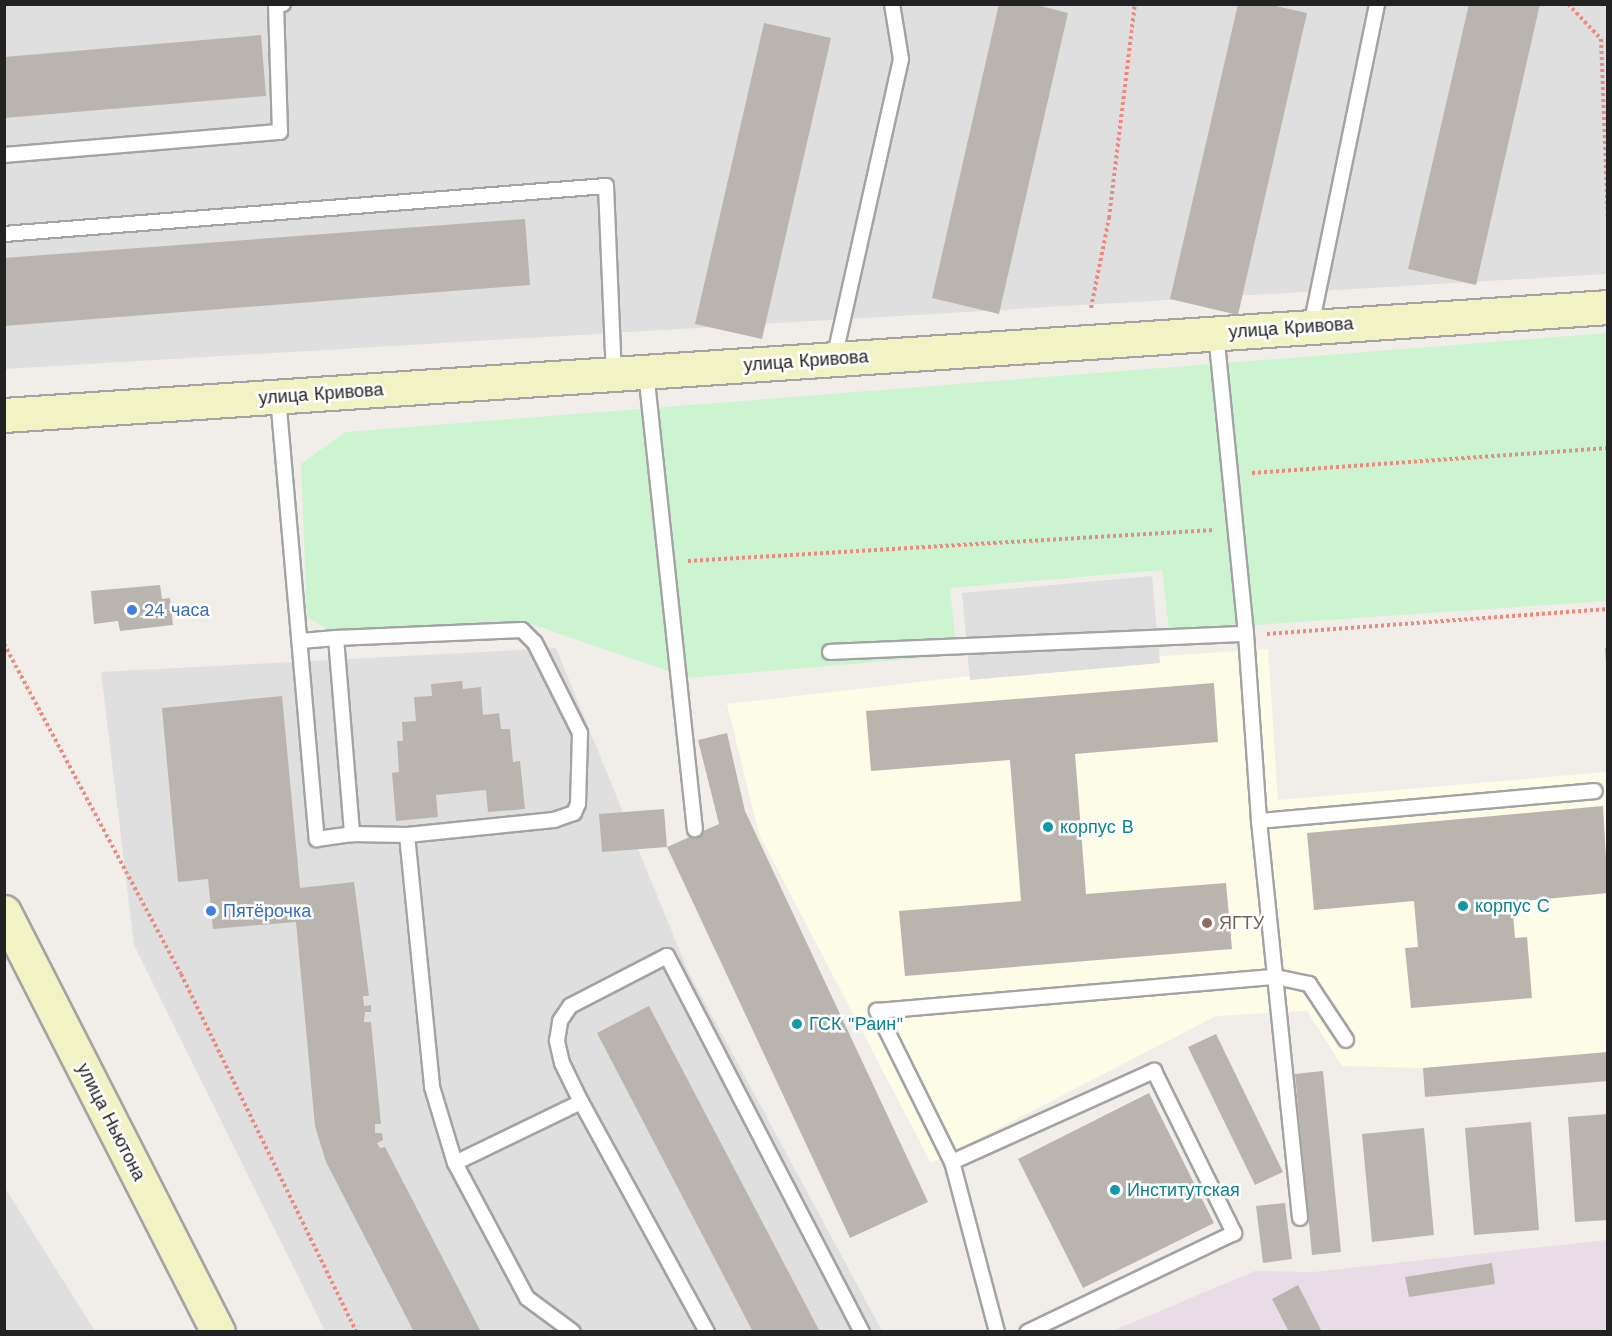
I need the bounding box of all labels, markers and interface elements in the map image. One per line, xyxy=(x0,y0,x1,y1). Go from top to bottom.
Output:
street label: улица Кривова xyxy=(1228,313,1354,343)
street label: улица Кривова xyxy=(743,346,869,376)
street label: улица Кривова xyxy=(258,379,384,409)
place label: 24 часа xyxy=(144,599,209,621)
marker: 24 часа xyxy=(125,603,139,617)
place label: корпус В xyxy=(1060,816,1134,838)
marker: корпус В xyxy=(1041,820,1055,834)
place label: корпус С xyxy=(1475,895,1550,917)
marker: корпус С xyxy=(1456,899,1470,913)
place label: Пятёрочка xyxy=(223,900,311,922)
marker: Пятёрочка xyxy=(204,904,218,918)
place label: ЯГТУ xyxy=(1219,912,1264,934)
marker: ЯГТУ xyxy=(1200,916,1214,930)
place label: ГСК "Раин" xyxy=(809,1013,903,1035)
marker: ГСК "Раин" xyxy=(790,1017,804,1031)
street label: улица Ньютона xyxy=(72,1060,150,1184)
place label: Институтская xyxy=(1127,1179,1240,1201)
marker: Институтская xyxy=(1108,1183,1122,1197)

